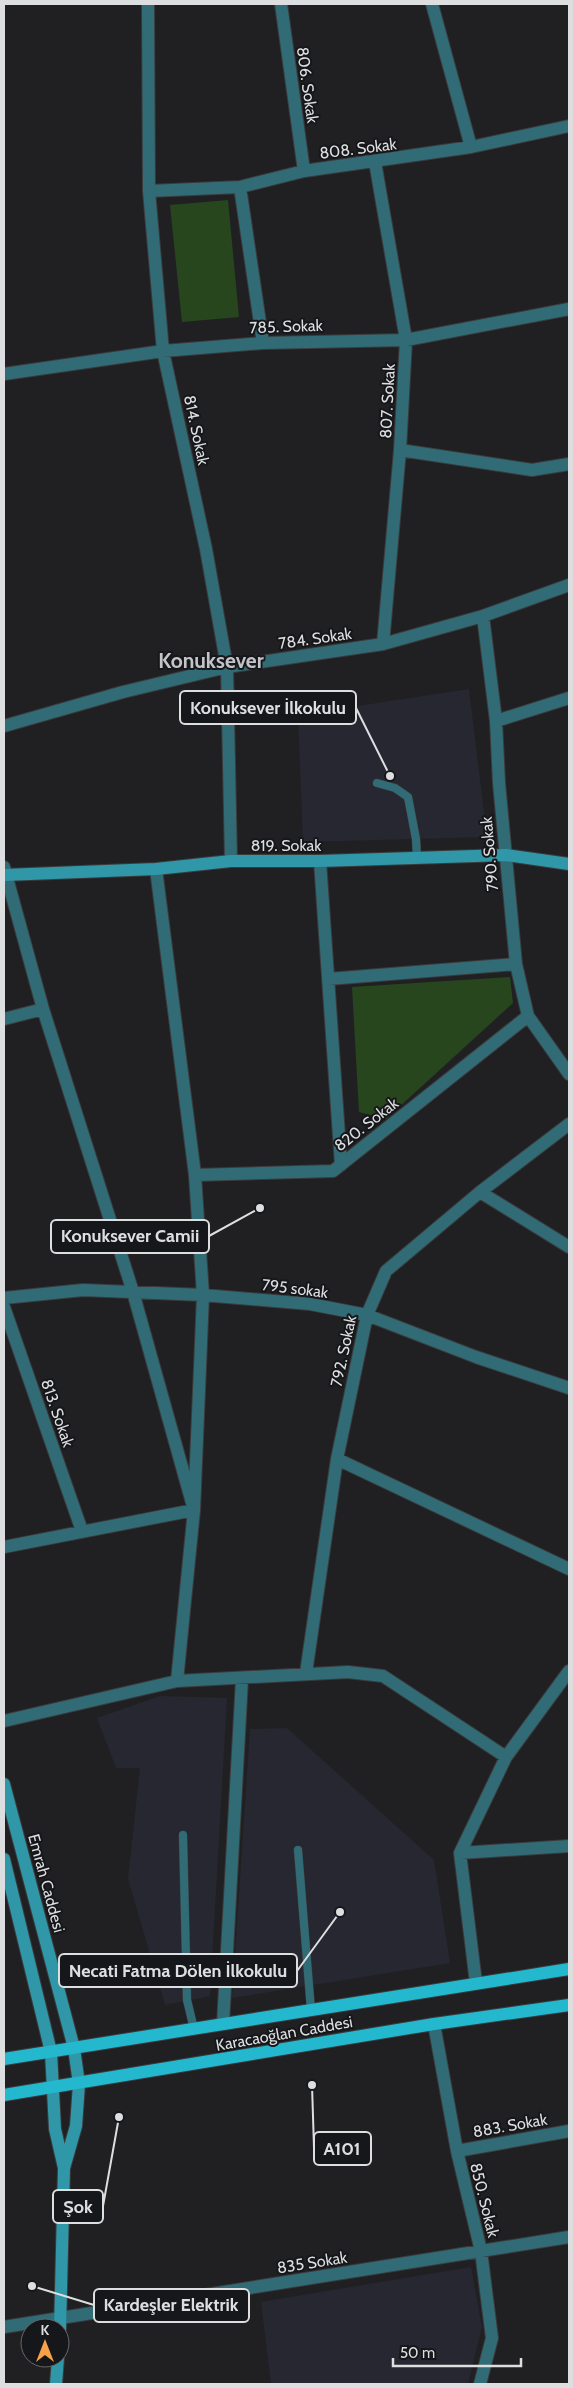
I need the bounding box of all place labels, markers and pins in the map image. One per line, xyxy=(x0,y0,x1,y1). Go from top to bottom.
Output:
callout: Konuksever İlkokulu xyxy=(180,691,356,724)
callout: Konuksever Camii xyxy=(51,1220,209,1253)
callout: Necati Fatma Dölen İlkokulu xyxy=(59,1954,297,1987)
callout: A101 xyxy=(314,2132,371,2165)
callout: Şok xyxy=(53,2190,103,2223)
callout: Kardeşler Elektrik xyxy=(94,2289,249,2322)

